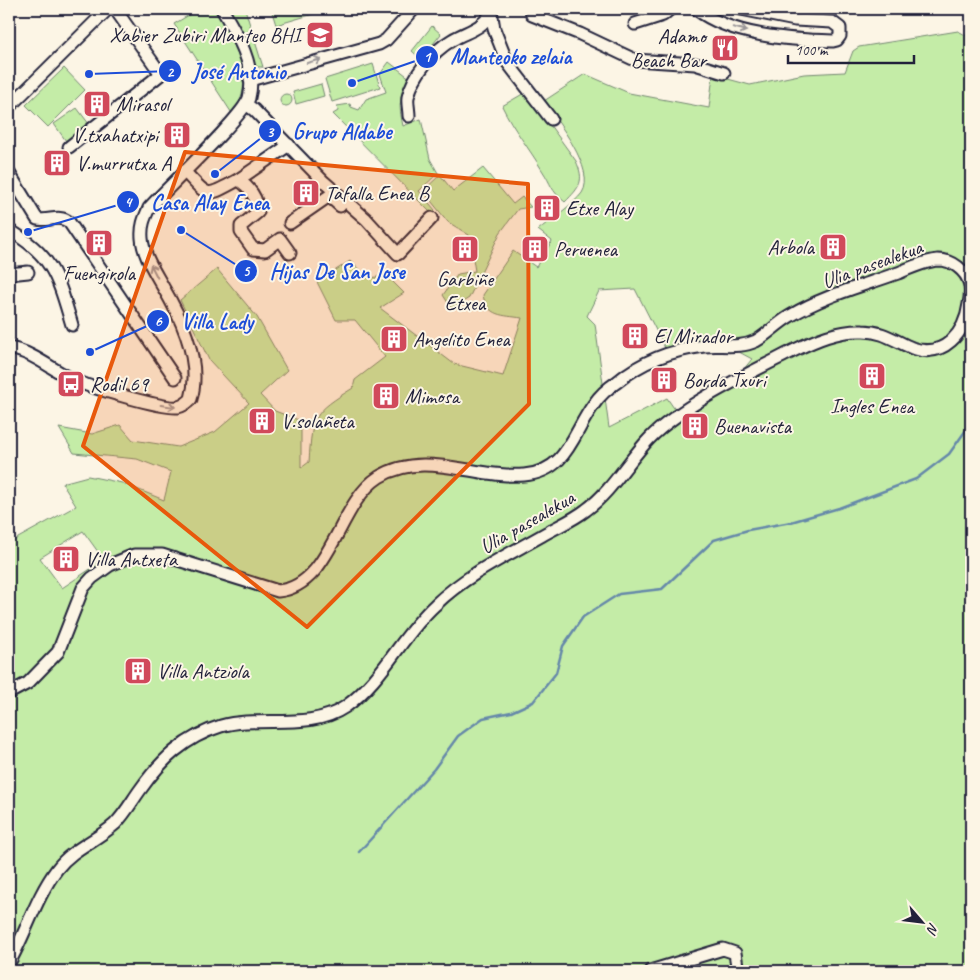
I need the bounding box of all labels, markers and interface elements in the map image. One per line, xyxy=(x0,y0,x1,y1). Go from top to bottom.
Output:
school or university icon: Xabier Zubiri Manteo BHI xyxy=(305,20,335,50)
place label: Xabier Zubiri Manteo BHI xyxy=(109,22,306,48)
place label: Adamo Beach Bar xyxy=(631,23,709,73)
one-way arrow xyxy=(732,24,748,34)
scale bar xyxy=(788,32,914,64)
restaurant icon: Adamo Beach Bar xyxy=(710,33,740,63)
callout: Manteoko zelaia xyxy=(415,38,581,75)
text: 100 m xyxy=(795,41,829,60)
text: Manteoko zelaia xyxy=(451,43,573,71)
text: 1 xyxy=(424,48,433,67)
callout: José Antonio xyxy=(157,53,296,90)
one-way arrow xyxy=(305,56,321,66)
text: José Antonio xyxy=(190,58,288,86)
text: 2 xyxy=(167,63,175,82)
building icon: Mirasol xyxy=(82,89,112,119)
place label: Mirasol xyxy=(116,91,173,117)
callout: Grupo Aldabe xyxy=(258,113,402,150)
text: Grupo Aldabe xyxy=(293,118,394,146)
building icon: V.txahatxipi xyxy=(162,120,192,150)
place label: V.txahatxipi xyxy=(72,122,161,148)
text: 3 xyxy=(267,123,275,142)
building icon: V.murrutxa A xyxy=(42,148,72,178)
place label: V.murrutxa A xyxy=(76,150,173,176)
building icon: Tafalla Enea B xyxy=(291,178,321,208)
place label: Tafalla Enea B xyxy=(325,180,431,206)
callout: Casa Alay Enea xyxy=(115,183,279,220)
text: Casa Alay Enea xyxy=(151,189,271,217)
text: 4 xyxy=(125,193,134,212)
building icon: Etxe Alay xyxy=(532,193,562,223)
place label: Etxe Alay xyxy=(566,195,635,221)
building icon: Fuengirola xyxy=(84,228,114,258)
building icon: Arbola xyxy=(818,232,848,262)
street label: Ulia pasealekua xyxy=(818,233,927,294)
building icon: Garbiñe Etxea xyxy=(450,234,480,264)
building icon: Peruenea xyxy=(520,234,550,264)
place label: Arbola xyxy=(768,234,816,260)
place label: Peruenea xyxy=(554,236,619,262)
callout: Hijas De San Jose xyxy=(234,252,414,289)
text: Hijas De San Jose xyxy=(269,258,406,286)
place label: Fuengirola xyxy=(63,260,136,286)
text: 5 xyxy=(243,262,251,281)
one-way arrow xyxy=(149,263,159,278)
place label: Garbiñe Etxea xyxy=(437,266,495,316)
callout: Villa Lady xyxy=(146,302,264,339)
text: Villa Lady xyxy=(181,308,256,336)
text: 6 xyxy=(154,312,162,331)
building icon: El Mirador xyxy=(620,321,650,351)
place label: El Mirador xyxy=(654,323,735,349)
building icon: Angelito Enea xyxy=(379,324,409,354)
place label: Angelito Enea xyxy=(413,326,511,352)
building icon: Ingles Enea xyxy=(857,361,887,391)
building icon: Borda Txuri xyxy=(649,365,679,395)
place label: Borda Txuri xyxy=(683,367,769,393)
bus stop icon: Rodil 69 xyxy=(56,369,86,399)
place label: Rodil 69 xyxy=(90,371,150,397)
building icon: Mimosa xyxy=(371,381,401,411)
place label: Mimosa xyxy=(405,383,462,409)
place label: Ingles Enea xyxy=(830,393,916,419)
one-way arrow xyxy=(160,401,176,411)
building icon: V.solañeta xyxy=(247,406,277,436)
place label: V.solañeta xyxy=(281,408,355,434)
building icon: Buenavista xyxy=(680,411,710,441)
place label: Buenavista xyxy=(714,413,793,439)
street label: Ulia pasealekua xyxy=(475,484,580,559)
building icon: Villa Antxeta xyxy=(51,544,81,574)
place label: Villa Antxeta xyxy=(85,546,179,572)
building icon: Villa Antziola xyxy=(123,656,153,686)
place label: Villa Antziola xyxy=(157,658,250,684)
north arrow xyxy=(898,898,948,948)
text: N xyxy=(922,920,943,938)

